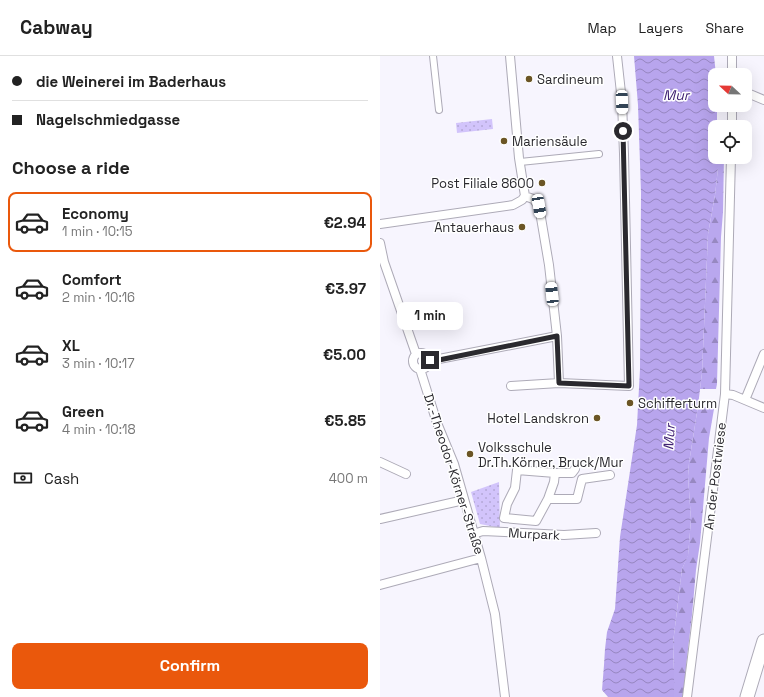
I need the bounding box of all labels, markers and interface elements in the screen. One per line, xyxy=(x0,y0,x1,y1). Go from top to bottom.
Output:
text: Cabway xyxy=(20,15,93,40)
text: Map xyxy=(587,19,617,37)
text: Layers xyxy=(639,19,683,37)
text: Share xyxy=(705,19,744,37)
north arrow xyxy=(708,68,752,112)
map controls xyxy=(708,68,752,164)
place label: Sardineum xyxy=(537,71,603,88)
text: die Weinerei im Baderhaus xyxy=(36,72,226,91)
marker: Sardineum xyxy=(524,74,534,84)
water label: Mur xyxy=(663,86,691,104)
car xyxy=(616,90,628,114)
text: Nagelschmiedgasse xyxy=(36,110,180,129)
button: locate xyxy=(708,120,752,164)
route start xyxy=(614,122,632,140)
place label: Mariensäule xyxy=(512,133,587,150)
marker: Mariensäule xyxy=(499,136,509,146)
text: Choose a ride xyxy=(12,156,130,179)
place label: Post Filiale 8600 xyxy=(431,175,534,192)
marker: Post Filiale 8600 xyxy=(537,178,547,188)
car xyxy=(531,193,547,219)
icon: car xyxy=(14,204,50,240)
text: Economy xyxy=(62,204,129,223)
text: €2.94 xyxy=(324,213,366,232)
place label: Antauerhaus xyxy=(434,219,514,236)
marker: Antauerhaus xyxy=(517,222,527,232)
text: 1 min · 10:15 xyxy=(62,223,133,240)
icon: car xyxy=(14,270,50,306)
text: Comfort xyxy=(62,270,122,289)
text: €3.97 xyxy=(325,279,366,298)
car xyxy=(545,281,559,307)
text: 2 min · 10:16 xyxy=(62,289,135,306)
callout: 1 min xyxy=(397,302,463,330)
text: 1 min xyxy=(414,307,446,324)
icon: car xyxy=(14,336,50,372)
text: XL xyxy=(62,336,80,355)
text: €5.00 xyxy=(323,345,366,364)
route end xyxy=(421,351,439,369)
text: 3 min · 10:17 xyxy=(62,355,134,372)
street label: Dr.-Theodor-Körner-Straße xyxy=(420,392,488,556)
place label: Schifferturm xyxy=(638,395,717,412)
marker: Schifferturm xyxy=(625,398,635,408)
icon: car xyxy=(14,402,50,438)
text: Green xyxy=(62,402,104,421)
place label: Hotel Landskron xyxy=(487,410,589,427)
text: €5.85 xyxy=(324,411,366,430)
marker: Hotel Landskron xyxy=(592,413,602,423)
text: 4 min · 10:18 xyxy=(62,421,136,438)
street label: An der Postwiese xyxy=(700,421,730,531)
water label: Mur xyxy=(659,422,679,451)
place label: Volksschule Dr.Th.Körner, Bruck/Mur xyxy=(478,439,623,471)
marker: Volksschule Dr.Th.Körner, Bruck/Mur xyxy=(465,449,475,459)
icon: cash xyxy=(12,467,34,489)
text: Cash xyxy=(44,469,79,488)
text: 400 m xyxy=(329,470,368,487)
street label: Murpark xyxy=(508,524,560,544)
button: Confirm xyxy=(12,643,368,689)

